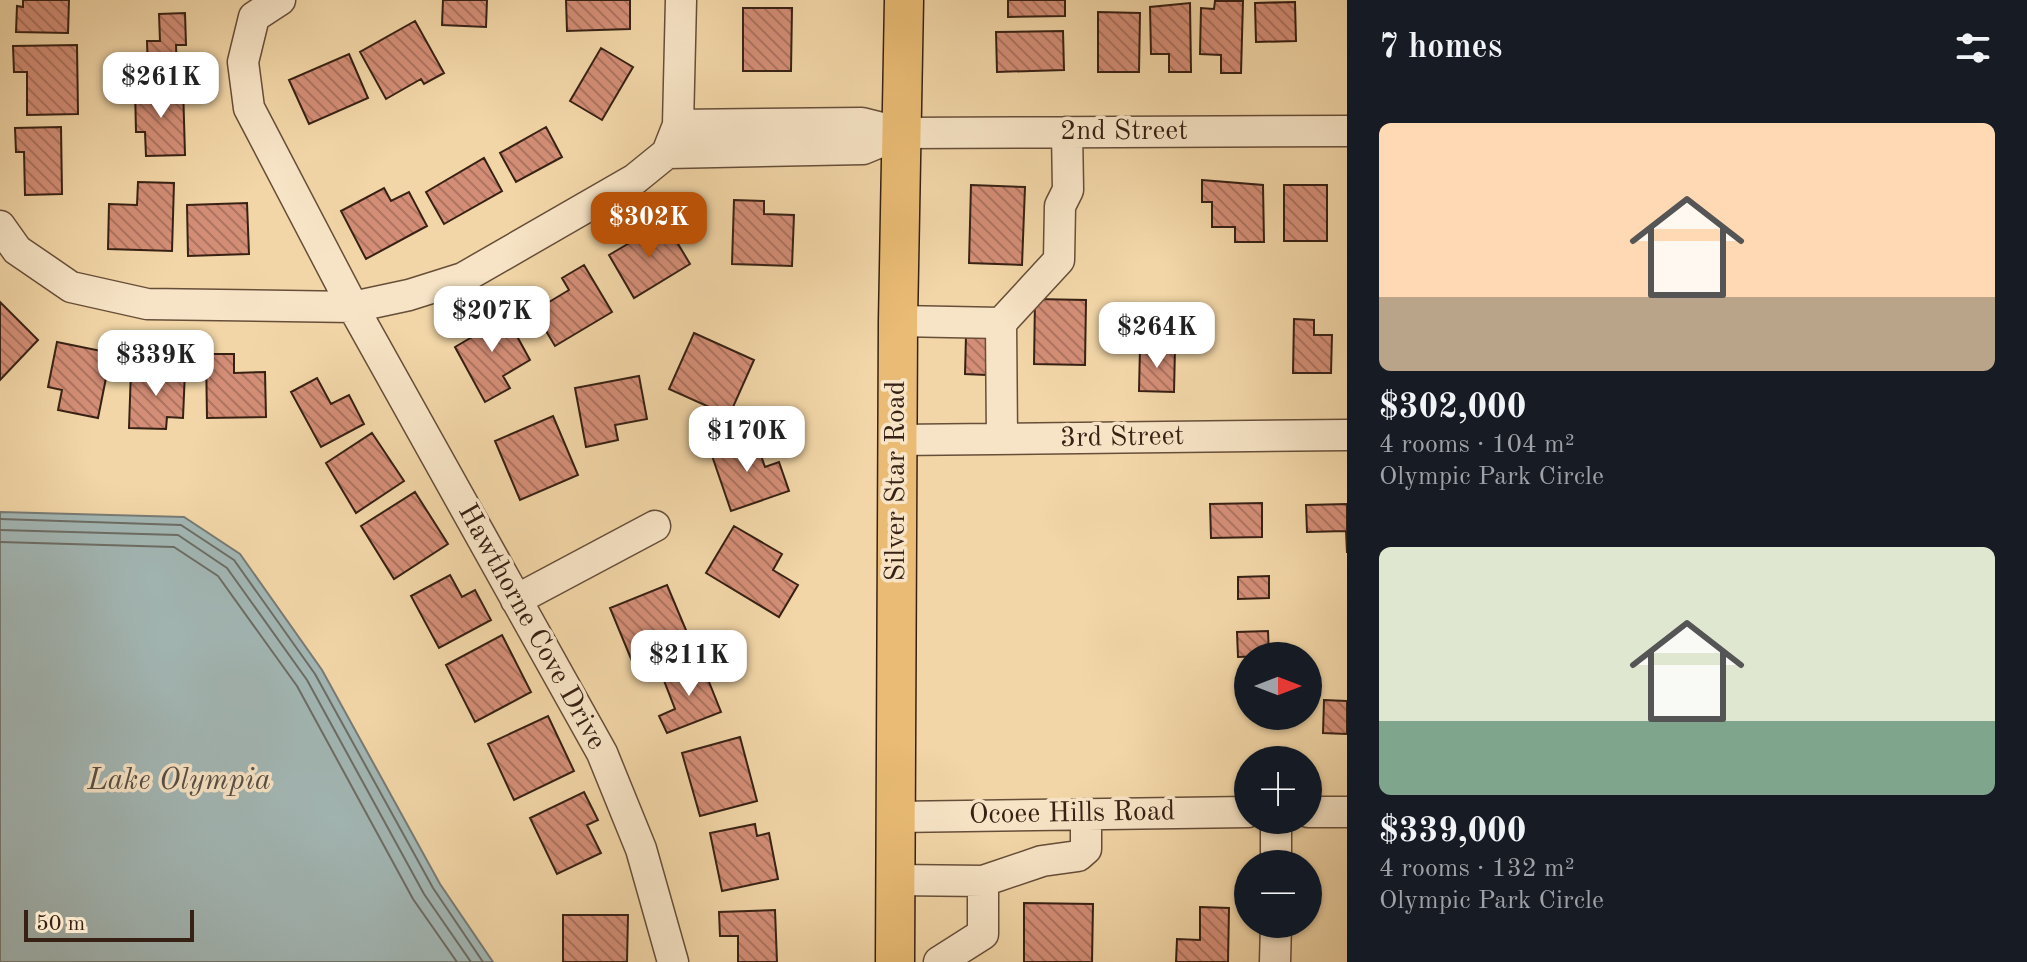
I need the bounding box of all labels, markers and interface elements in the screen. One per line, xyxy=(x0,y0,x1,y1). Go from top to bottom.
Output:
icon: filters xyxy=(1951,26,1995,70)
text: 7 homes xyxy=(1379,31,1502,65)
pin: $261K xyxy=(105,52,217,120)
text: $261K xyxy=(121,65,201,91)
street label: 2nd Street xyxy=(1060,118,1188,146)
icon: home xyxy=(1615,175,1759,319)
pin: $302K xyxy=(593,192,705,260)
text: $302K xyxy=(609,205,689,231)
pin: $207K xyxy=(436,286,548,354)
text: $207K xyxy=(452,299,532,325)
pin: $264K xyxy=(1101,302,1213,370)
text: $264K xyxy=(1117,315,1197,341)
pin: $339K xyxy=(100,330,212,398)
text: $339K xyxy=(116,343,196,369)
street label: Silver Star Road xyxy=(883,381,911,581)
text: $302,000 xyxy=(1379,391,1527,425)
pin: $170K xyxy=(691,406,803,474)
text: $170K xyxy=(707,419,787,445)
street label: 3rd Street xyxy=(1060,423,1184,453)
text: 4 rooms · 104 m² xyxy=(1379,432,1575,458)
text: Olympic Park Circle xyxy=(1379,464,1604,490)
street label: Hawthorne Cove Drive xyxy=(452,499,610,755)
icon: home xyxy=(1615,599,1759,743)
pin: $211K xyxy=(633,630,745,698)
north arrow xyxy=(1234,642,1322,730)
map controls xyxy=(1234,642,1322,938)
text: $211K xyxy=(649,643,729,669)
button: + xyxy=(1234,746,1322,834)
water label: Lake Olympia xyxy=(86,766,271,796)
street label: Ocoee Hills Road xyxy=(969,798,1175,830)
text: $339,000 xyxy=(1379,815,1527,849)
button: − xyxy=(1234,850,1322,938)
text: 4 rooms · 132 m² xyxy=(1379,856,1575,882)
text: Olympic Park Circle xyxy=(1379,888,1604,914)
scale bar xyxy=(24,906,194,942)
text: 50 m xyxy=(36,913,85,935)

